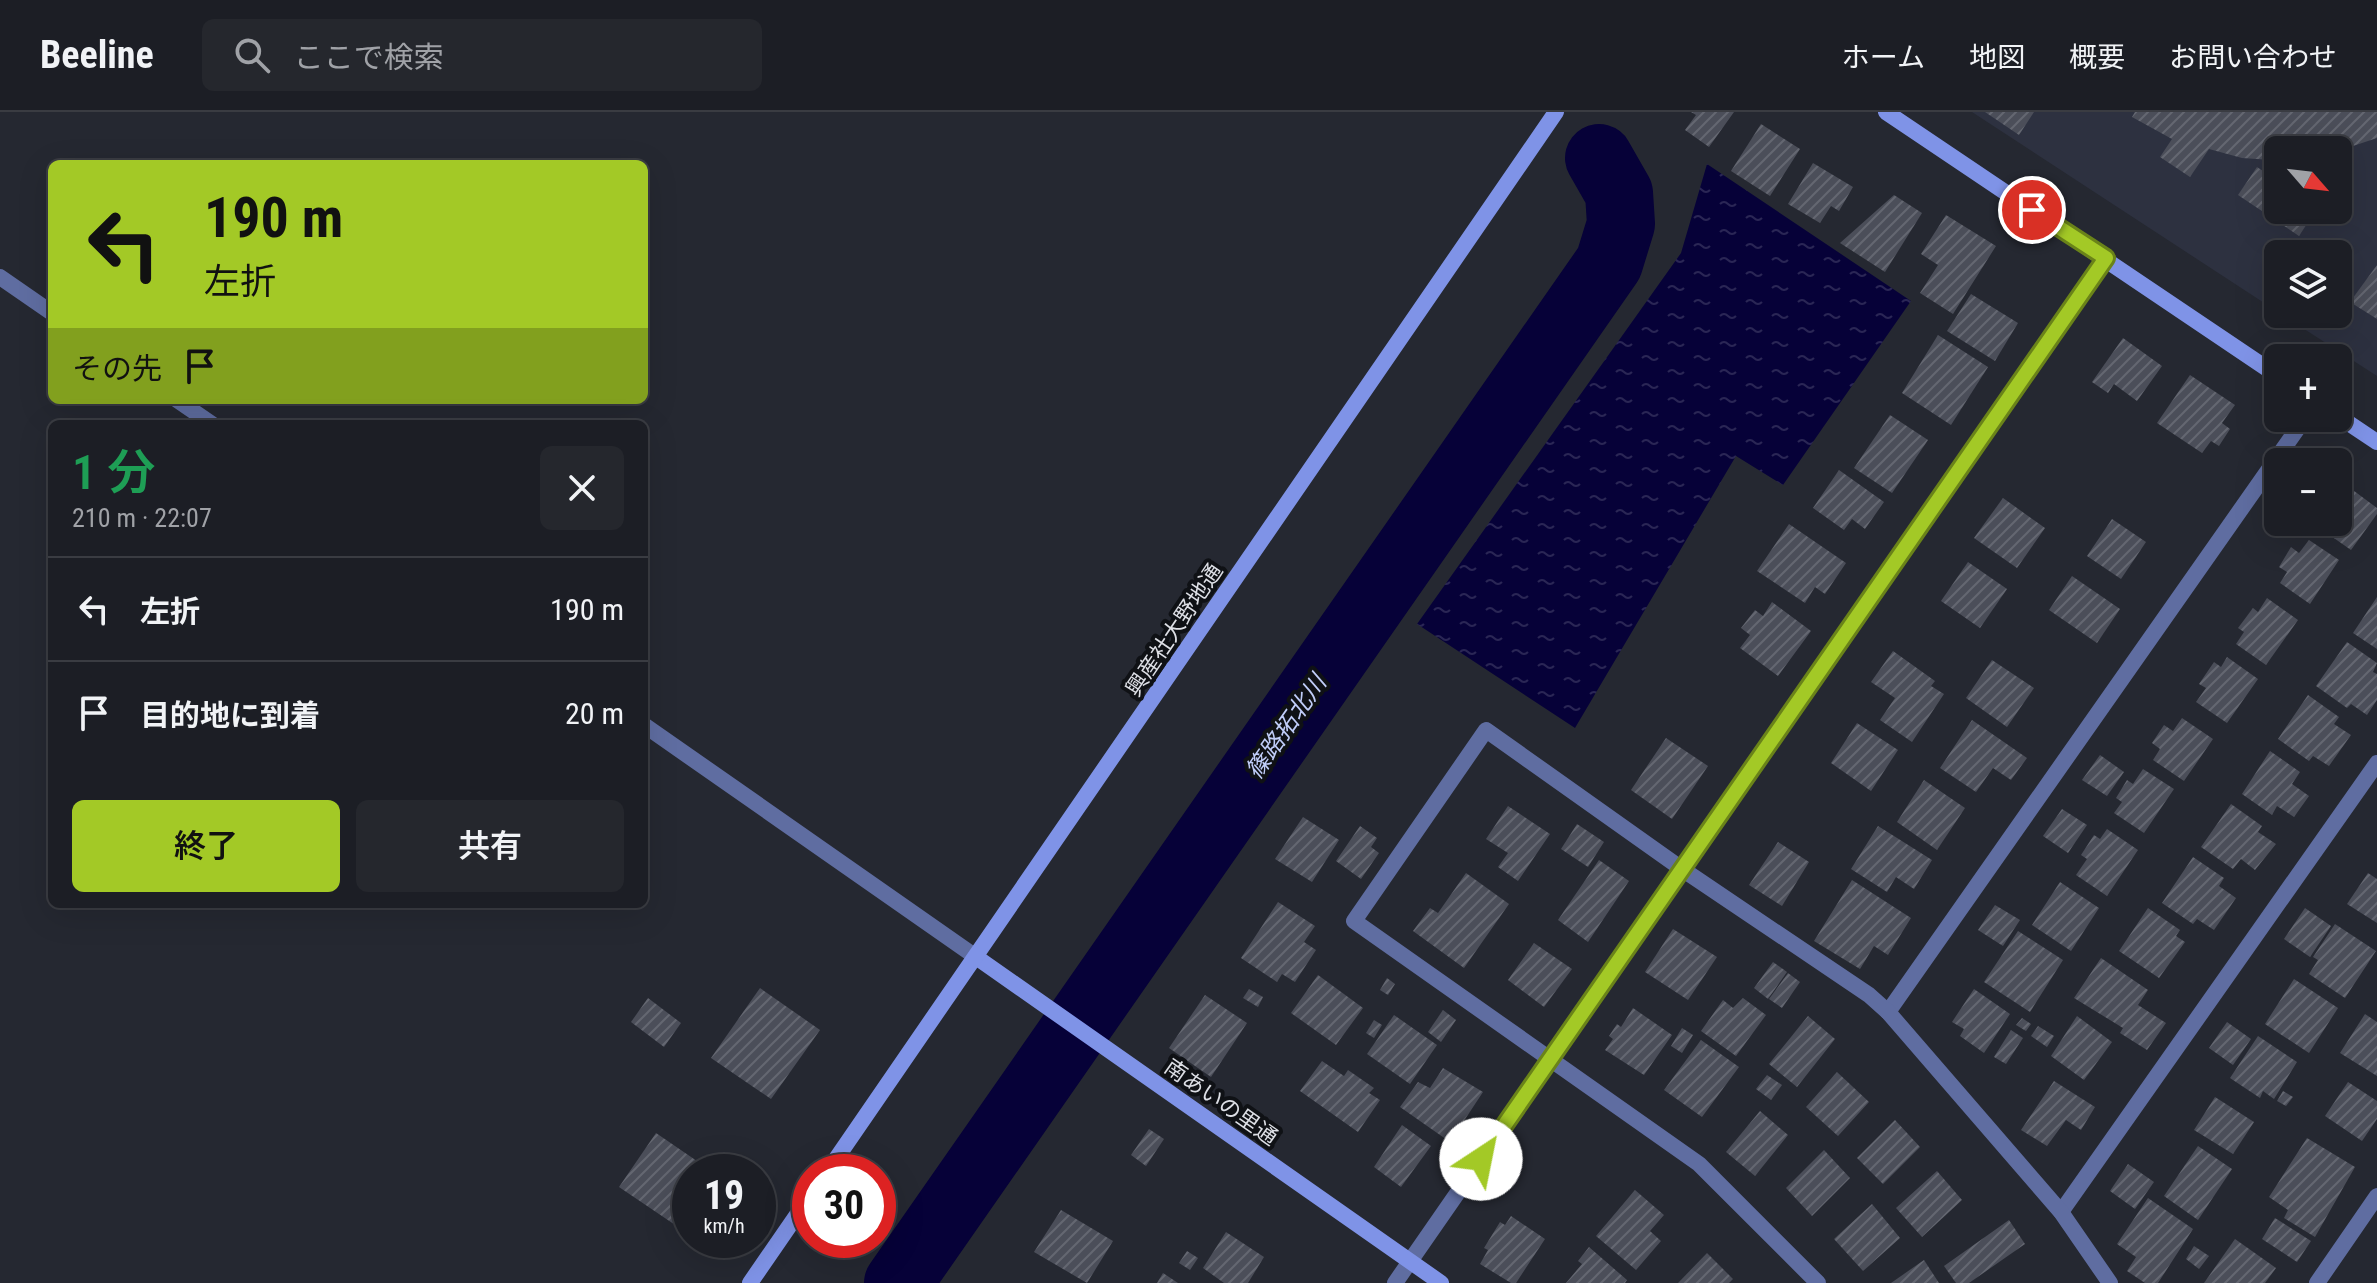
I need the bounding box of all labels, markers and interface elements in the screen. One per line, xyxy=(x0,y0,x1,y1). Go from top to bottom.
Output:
search box xyxy=(202,19,762,91)
text: Beeline xyxy=(40,33,154,77)
icon: search xyxy=(230,33,274,77)
text: ここで検索 xyxy=(294,40,444,75)
text: ホーム xyxy=(1842,41,1925,74)
text: 地図 xyxy=(1969,41,2025,74)
text: 概要 xyxy=(2069,41,2125,74)
text: お問い合わせ xyxy=(2169,41,2337,74)
north arrow xyxy=(2264,136,2352,224)
map controls xyxy=(2264,136,2352,536)
pin xyxy=(1998,176,2066,244)
text: 190 m xyxy=(204,185,343,251)
icon: arrive xyxy=(2010,188,2054,232)
icon: left xyxy=(72,192,176,296)
button: layers xyxy=(2264,240,2352,328)
text: 左折 xyxy=(204,261,276,303)
icon: arrive xyxy=(178,344,222,388)
button: + xyxy=(2264,344,2352,432)
text: その先 xyxy=(72,351,162,386)
text: 1 分 xyxy=(72,444,155,501)
button: close xyxy=(540,446,624,530)
button: − xyxy=(2264,448,2352,536)
text: 210 m · 22:07 xyxy=(72,503,212,533)
street label: 興産社大野地通 xyxy=(1121,559,1227,701)
icon: left xyxy=(72,587,116,631)
text: 190 m xyxy=(550,592,624,627)
text: 左折 xyxy=(140,594,200,629)
water label: 篠路拓北川 xyxy=(1240,667,1334,784)
icon: arrive xyxy=(72,691,116,735)
text: 20 m xyxy=(565,696,624,731)
text: 目的地に到着 xyxy=(140,698,320,733)
button: 終了 xyxy=(72,800,340,892)
button: 共有 xyxy=(356,800,624,892)
street label: 南あいの里通 xyxy=(1160,1054,1282,1150)
position arrow xyxy=(1439,1117,1523,1201)
speed limit sign: 30 xyxy=(792,1154,896,1258)
text: 19 xyxy=(704,1172,744,1219)
text: km/h xyxy=(703,1214,745,1238)

